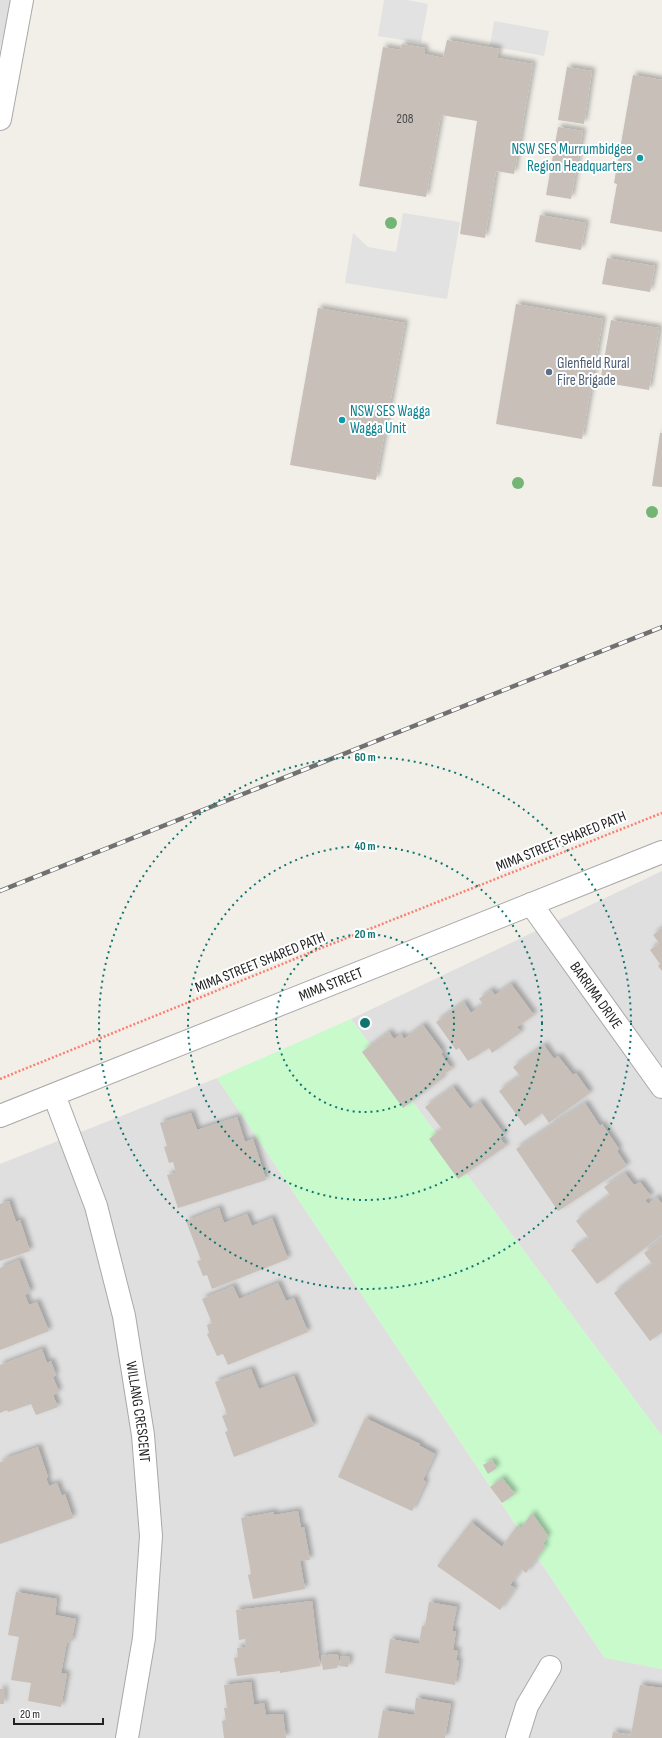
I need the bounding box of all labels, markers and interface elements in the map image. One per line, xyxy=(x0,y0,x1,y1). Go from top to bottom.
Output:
house number: 208 xyxy=(397,111,414,127)
place label: NSW SES Murrumbidgee Region Headquarters xyxy=(511,140,632,176)
marker: NSW SES Murrumbidgee Region Headquarters xyxy=(635,153,645,163)
place label: Glenfield Rural Fire Brigade xyxy=(557,354,630,390)
marker: Glenfield Rural Fire Brigade xyxy=(544,367,554,377)
place label: NSW SES Wagga Wagga Unit xyxy=(350,402,431,438)
marker: NSW SES Wagga Wagga Unit xyxy=(337,415,347,425)
text: 60 m xyxy=(354,750,376,765)
street label: MIMA STREET SHARED PATH xyxy=(493,807,629,876)
text: 40 m xyxy=(354,839,376,854)
text: 20 m xyxy=(355,927,375,942)
street label: MIMA STREET SHARED PATH xyxy=(192,928,328,997)
street label: BARRIMA DRIVE xyxy=(565,958,626,1033)
street label: MIMA STREET xyxy=(296,963,366,1006)
centre of rings xyxy=(358,1016,372,1030)
street label: WILLANG CRESCENT xyxy=(121,1360,154,1463)
scale bar xyxy=(14,1700,103,1726)
text: 20 m xyxy=(20,1707,40,1722)

